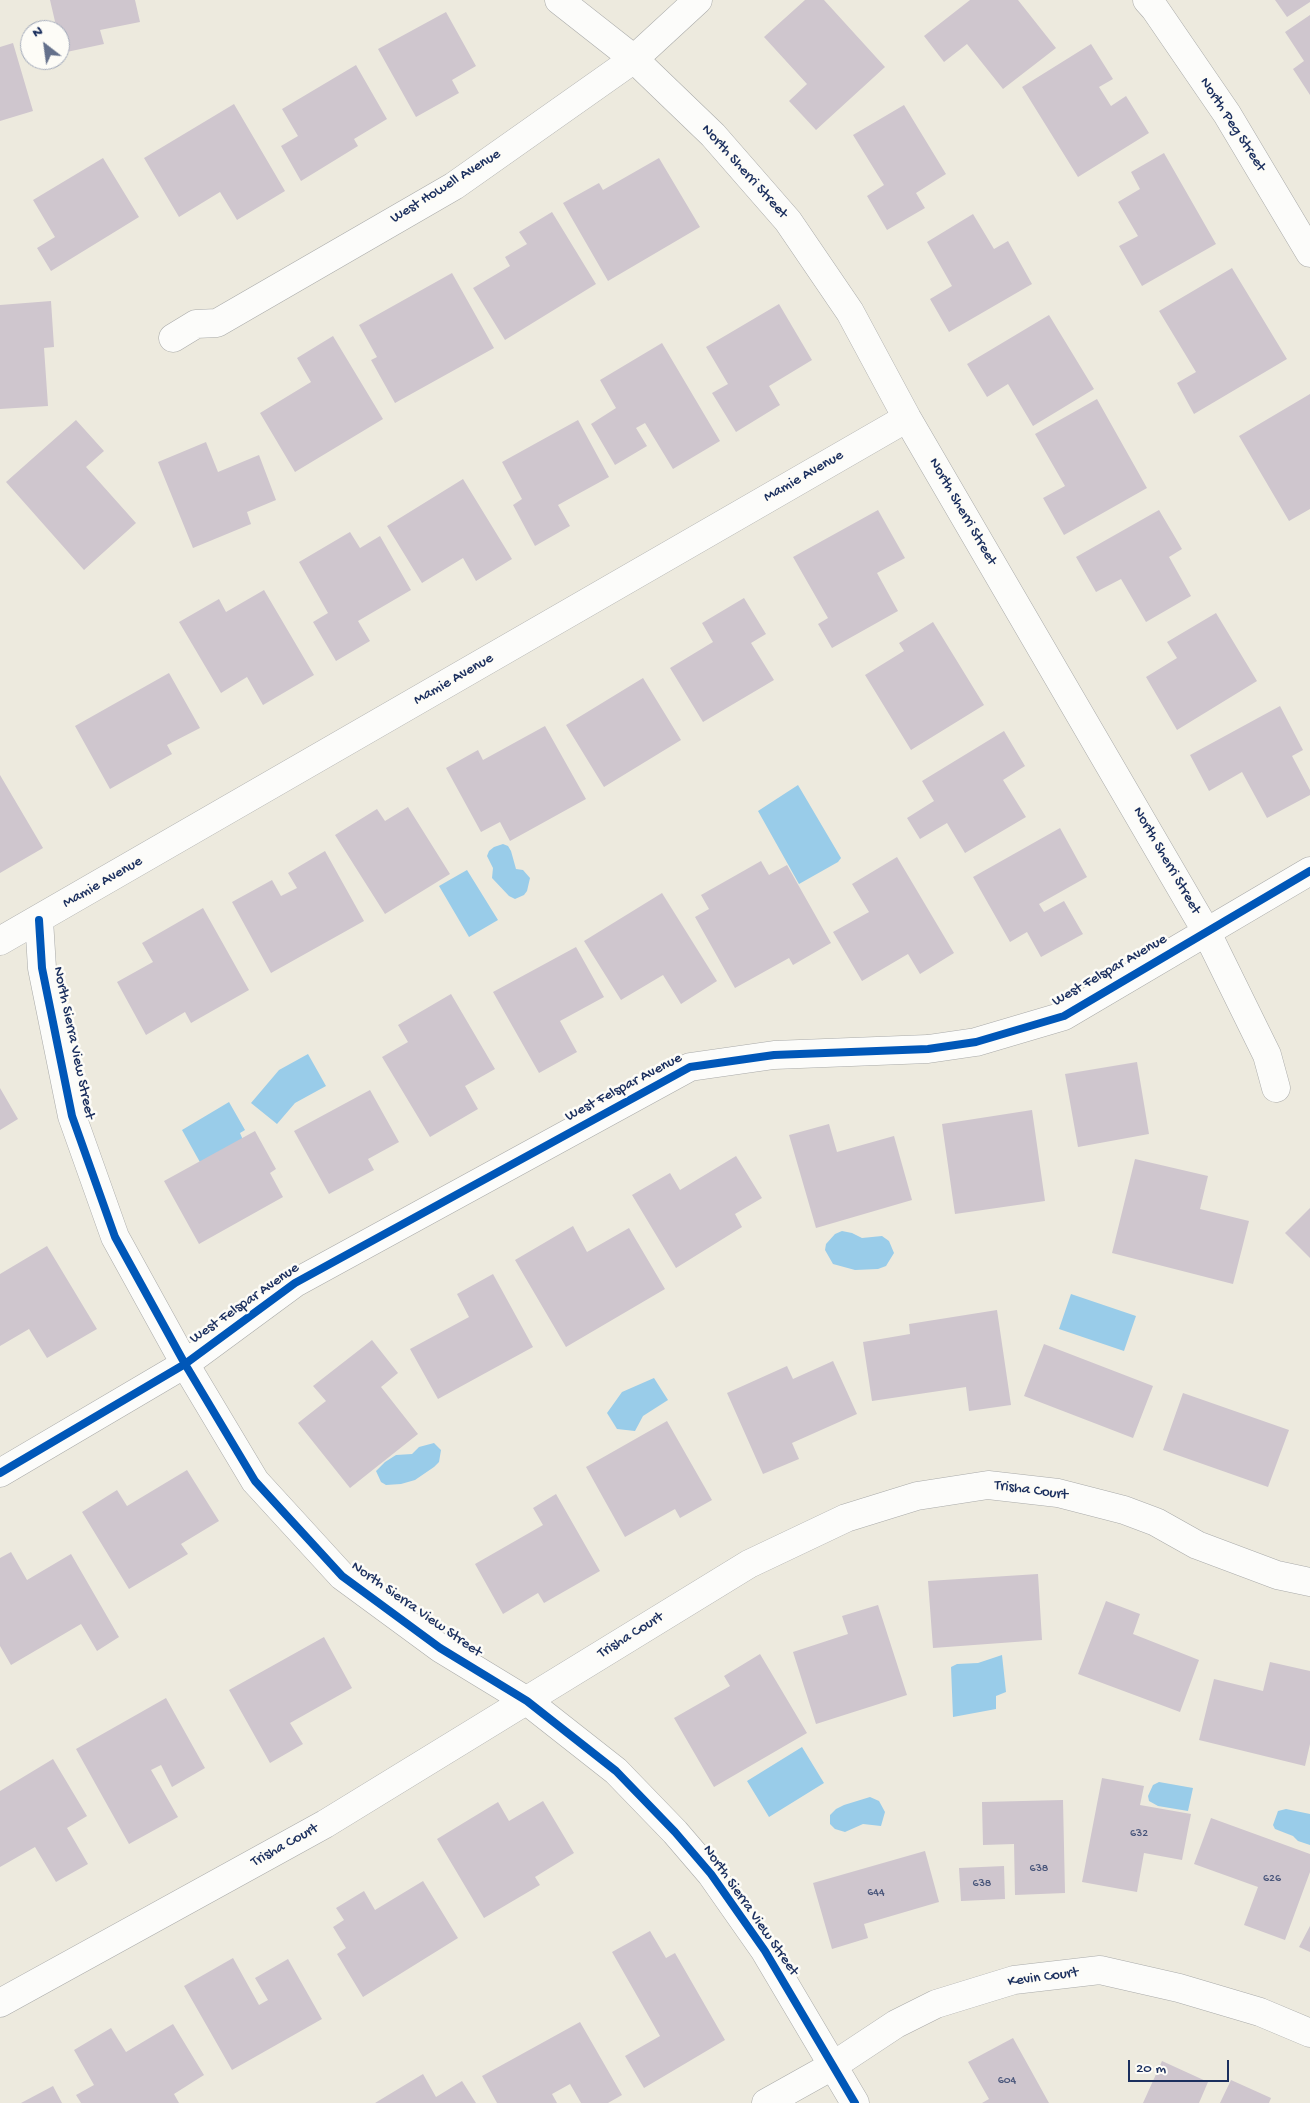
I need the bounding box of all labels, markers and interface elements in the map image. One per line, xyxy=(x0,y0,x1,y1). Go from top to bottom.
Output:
north arrow xyxy=(20,20,70,70)
text: N xyxy=(30,23,46,42)
street label: North Peg Street xyxy=(1195,75,1269,175)
street label: North Sherri Street xyxy=(697,121,791,223)
street label: West Howell Avenue xyxy=(388,146,504,228)
street label: Mamie Avenue xyxy=(761,447,847,507)
street label: North Sherri Street xyxy=(924,455,1000,569)
street label: Mamie Avenue xyxy=(411,650,497,710)
street label: North Sherri Street xyxy=(1128,804,1204,918)
street label: Mamie Avenue xyxy=(60,853,146,913)
street label: West Felspar Avenue xyxy=(1049,931,1171,1011)
street label: North Sierra View Street xyxy=(48,965,98,1121)
street label: West Felspar Avenue xyxy=(563,1050,685,1126)
street label: West Felspar Avenue xyxy=(187,1259,303,1349)
street label: Trisha Court xyxy=(993,1477,1069,1505)
street label: North Sierra View Street xyxy=(347,1558,485,1662)
street label: Trisha Court xyxy=(595,1609,667,1663)
street label: Trisha Court xyxy=(248,1820,322,1872)
house number: 632 xyxy=(1130,1827,1148,1841)
street label: North Sierra View Street xyxy=(698,1842,802,1980)
house number: 638 xyxy=(1030,1862,1048,1876)
house number: 626 xyxy=(1263,1872,1281,1886)
house number: 638 xyxy=(973,1877,991,1891)
house number: 644 xyxy=(867,1886,885,1900)
street label: Kevin Court xyxy=(1007,1964,1079,1992)
scale bar xyxy=(1130,2050,1231,2082)
text: 20 m xyxy=(1136,2060,1166,2078)
house number: 604 xyxy=(998,2074,1016,2088)

